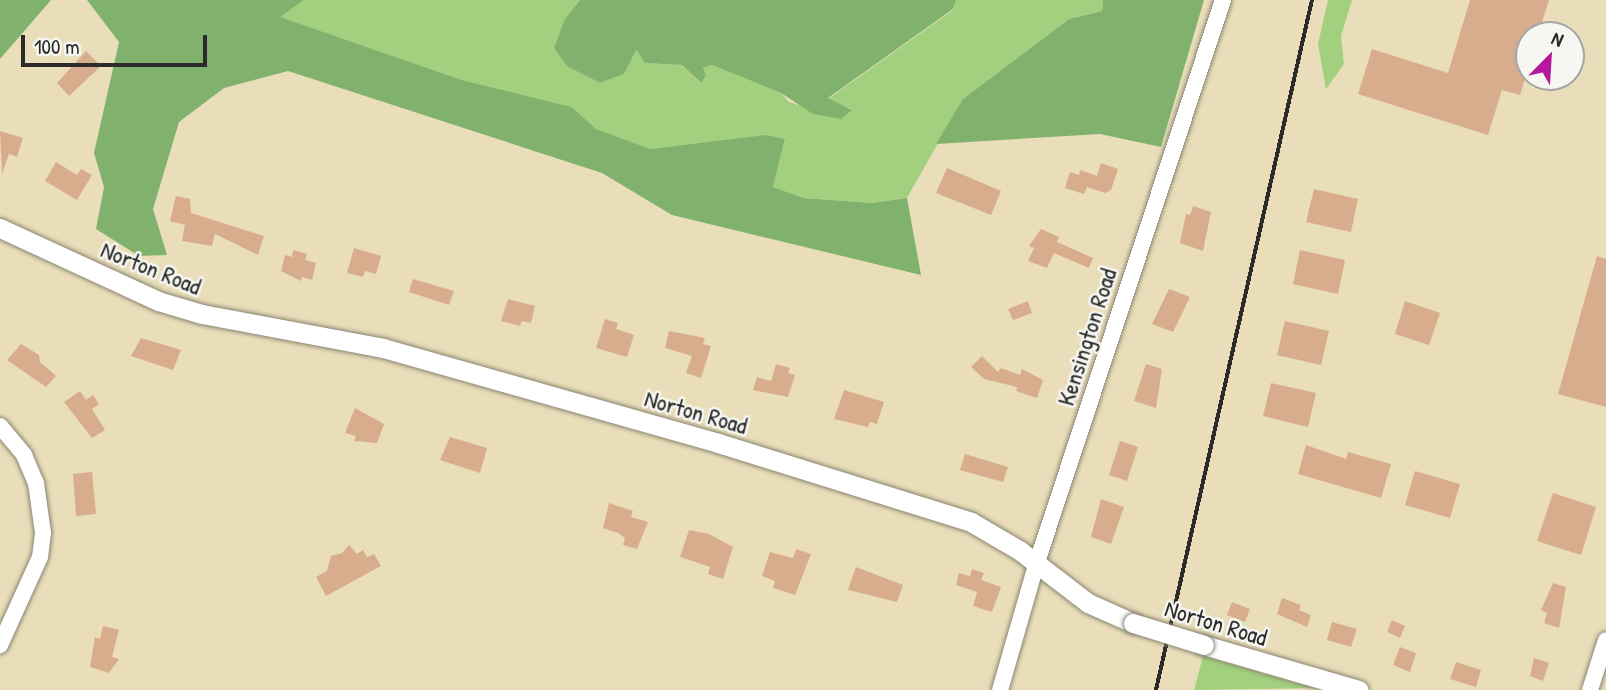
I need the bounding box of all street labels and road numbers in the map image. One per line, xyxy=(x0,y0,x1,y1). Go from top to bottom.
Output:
street label: Norton Road xyxy=(97,235,205,301)
street label: Kensington Road xyxy=(1051,265,1123,409)
street label: Norton Road xyxy=(641,384,751,440)
street label: Norton Road xyxy=(1161,594,1271,652)

